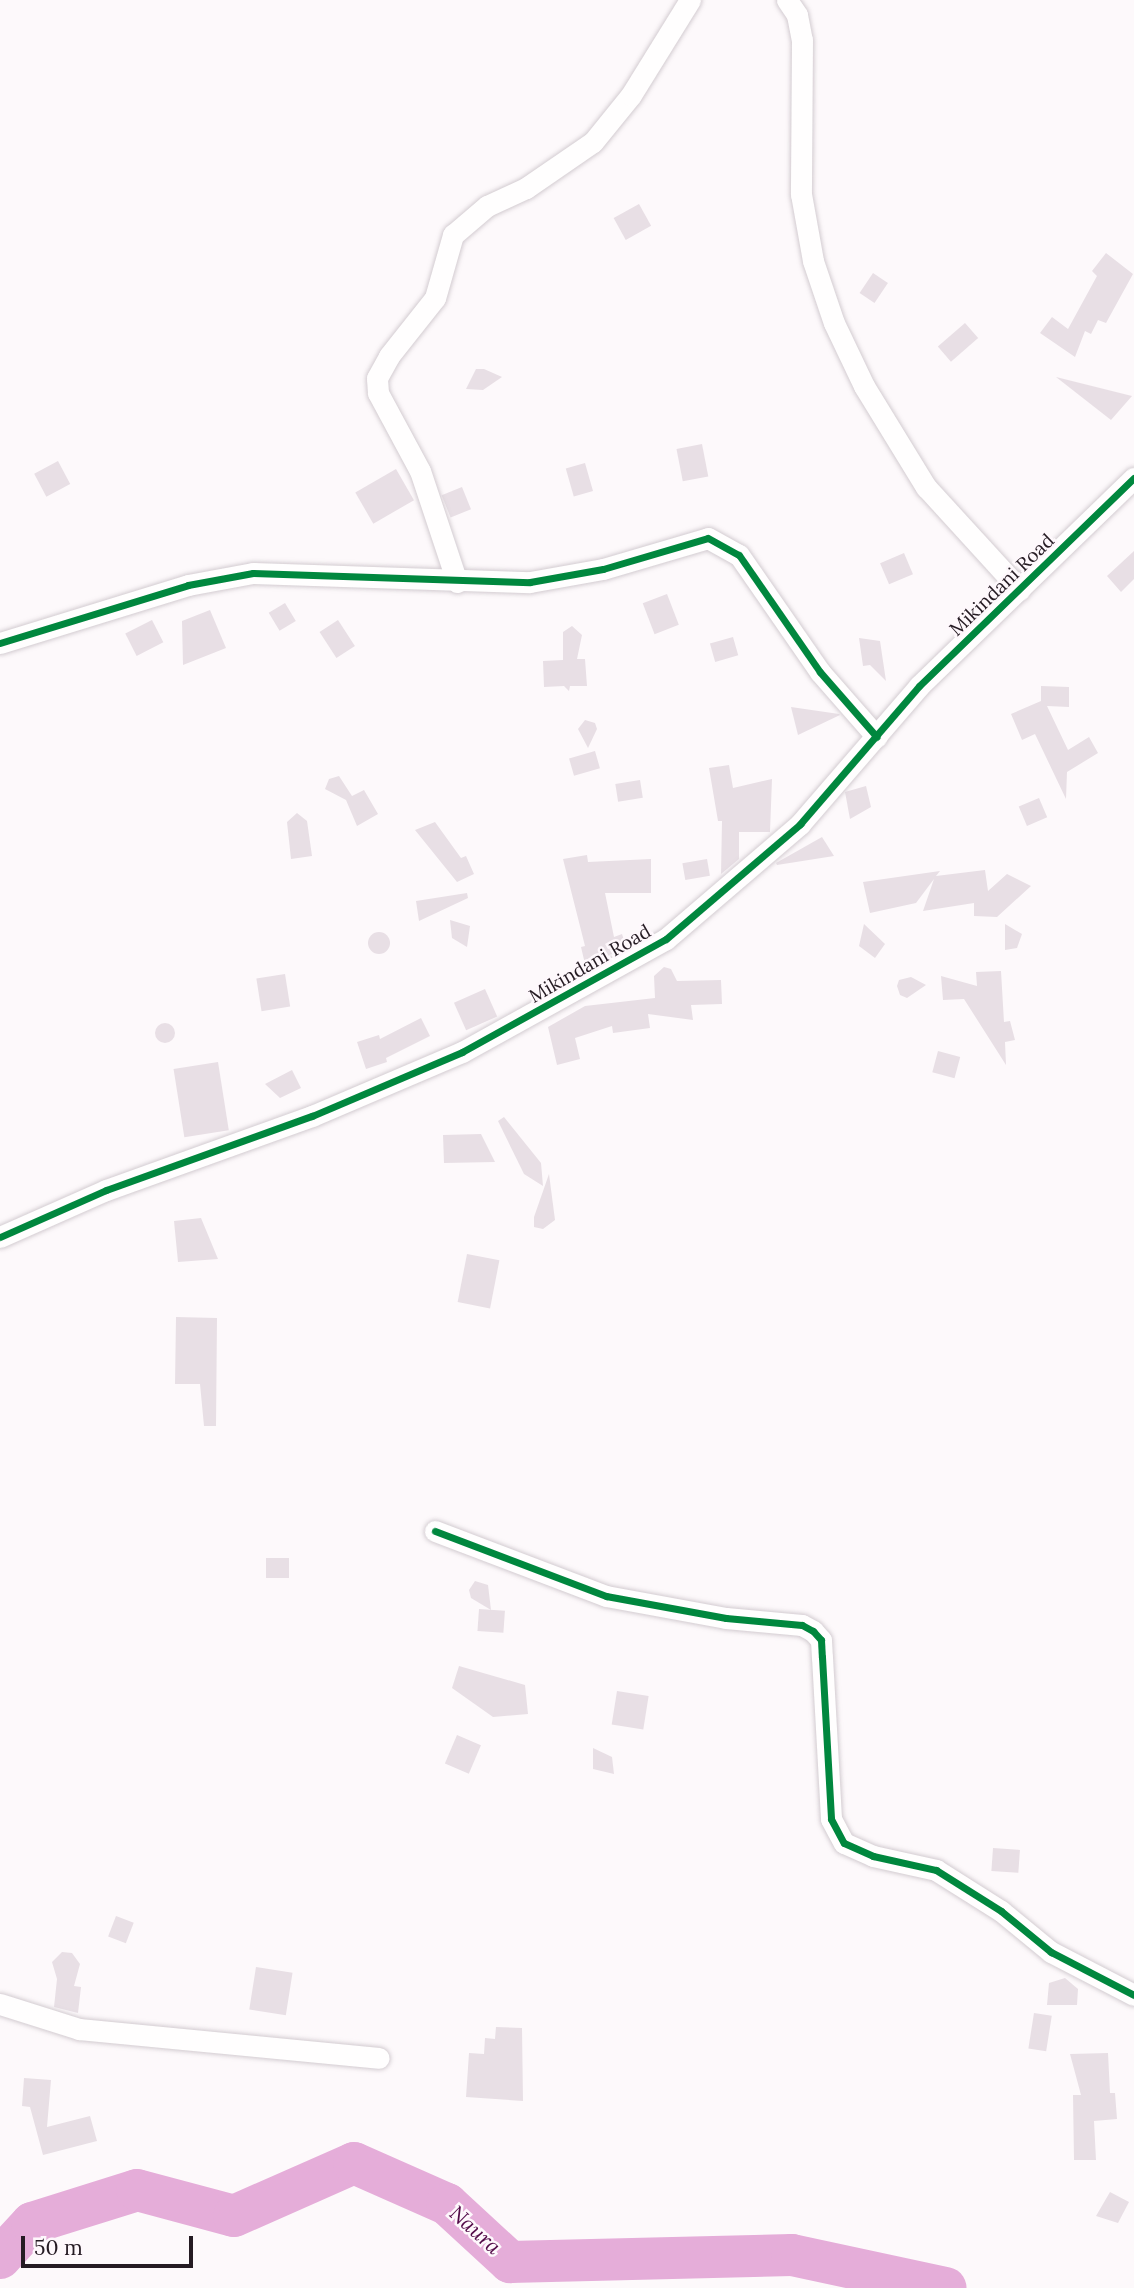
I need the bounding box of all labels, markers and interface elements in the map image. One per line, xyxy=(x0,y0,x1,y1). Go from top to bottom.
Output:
street label: Mikindani Road xyxy=(945,529,1059,641)
street label: Mikindani Road xyxy=(525,920,655,1008)
water label: Naura xyxy=(444,2200,506,2260)
scale bar xyxy=(24,2222,196,2266)
text: 50 m xyxy=(34,2234,83,2261)

